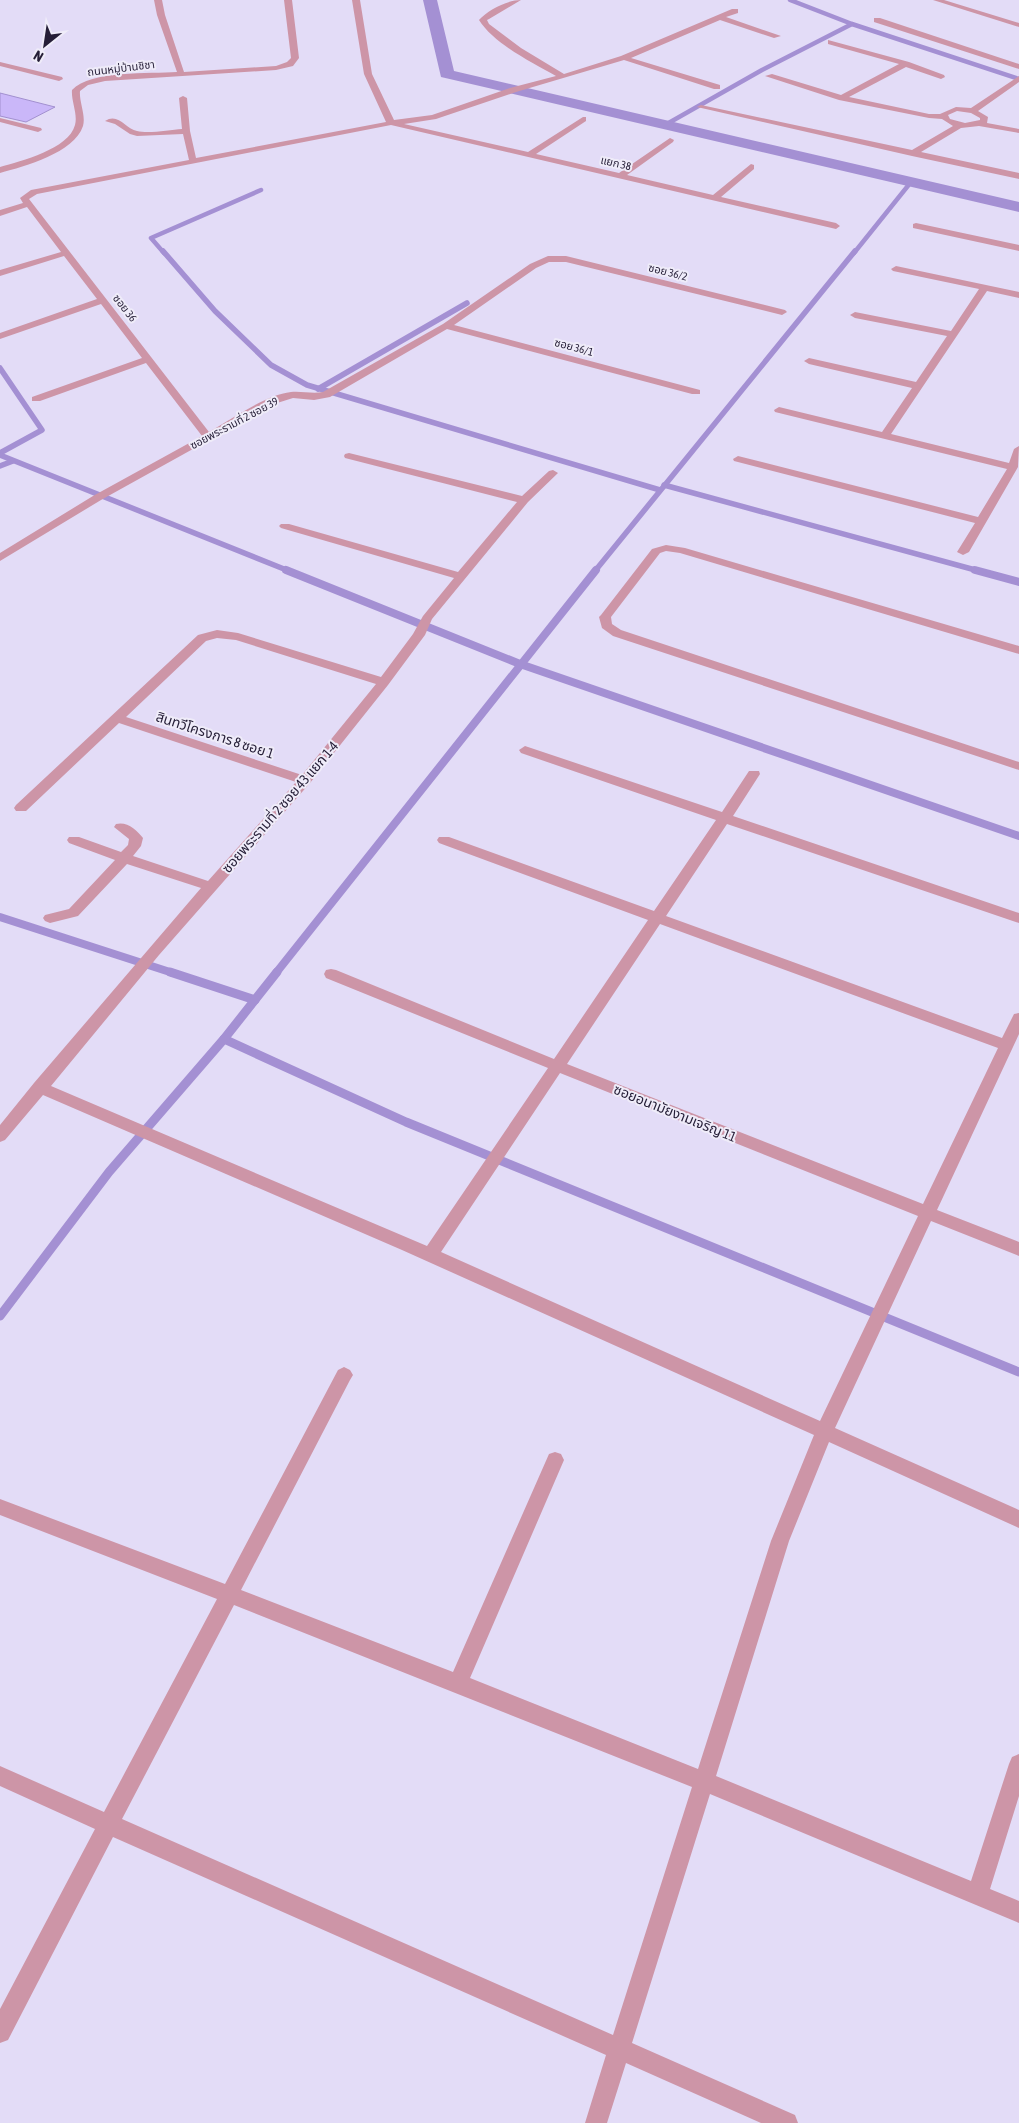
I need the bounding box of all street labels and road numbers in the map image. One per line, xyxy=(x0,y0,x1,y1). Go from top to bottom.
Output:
street label: ถนนหมู่บ้านชิชา xyxy=(87,58,155,79)
street label: แยก 38 xyxy=(600,154,632,172)
street label: ซอย 36/2 xyxy=(647,261,689,283)
street label: ซอย 36 xyxy=(111,292,139,324)
street label: ซอย 36/1 xyxy=(553,336,595,358)
street label: ซอยพระรามที่ 2 ซอย 39 xyxy=(187,393,280,451)
street label: สินทวีโครงการ 8 ซอย 1 xyxy=(154,708,276,762)
street label: ซอยพระรามที่ 2 ซอย 43 แยก 1-4 xyxy=(217,736,342,876)
street label: ซอยอนามัยงามเจริญ 11 xyxy=(611,1081,739,1145)

